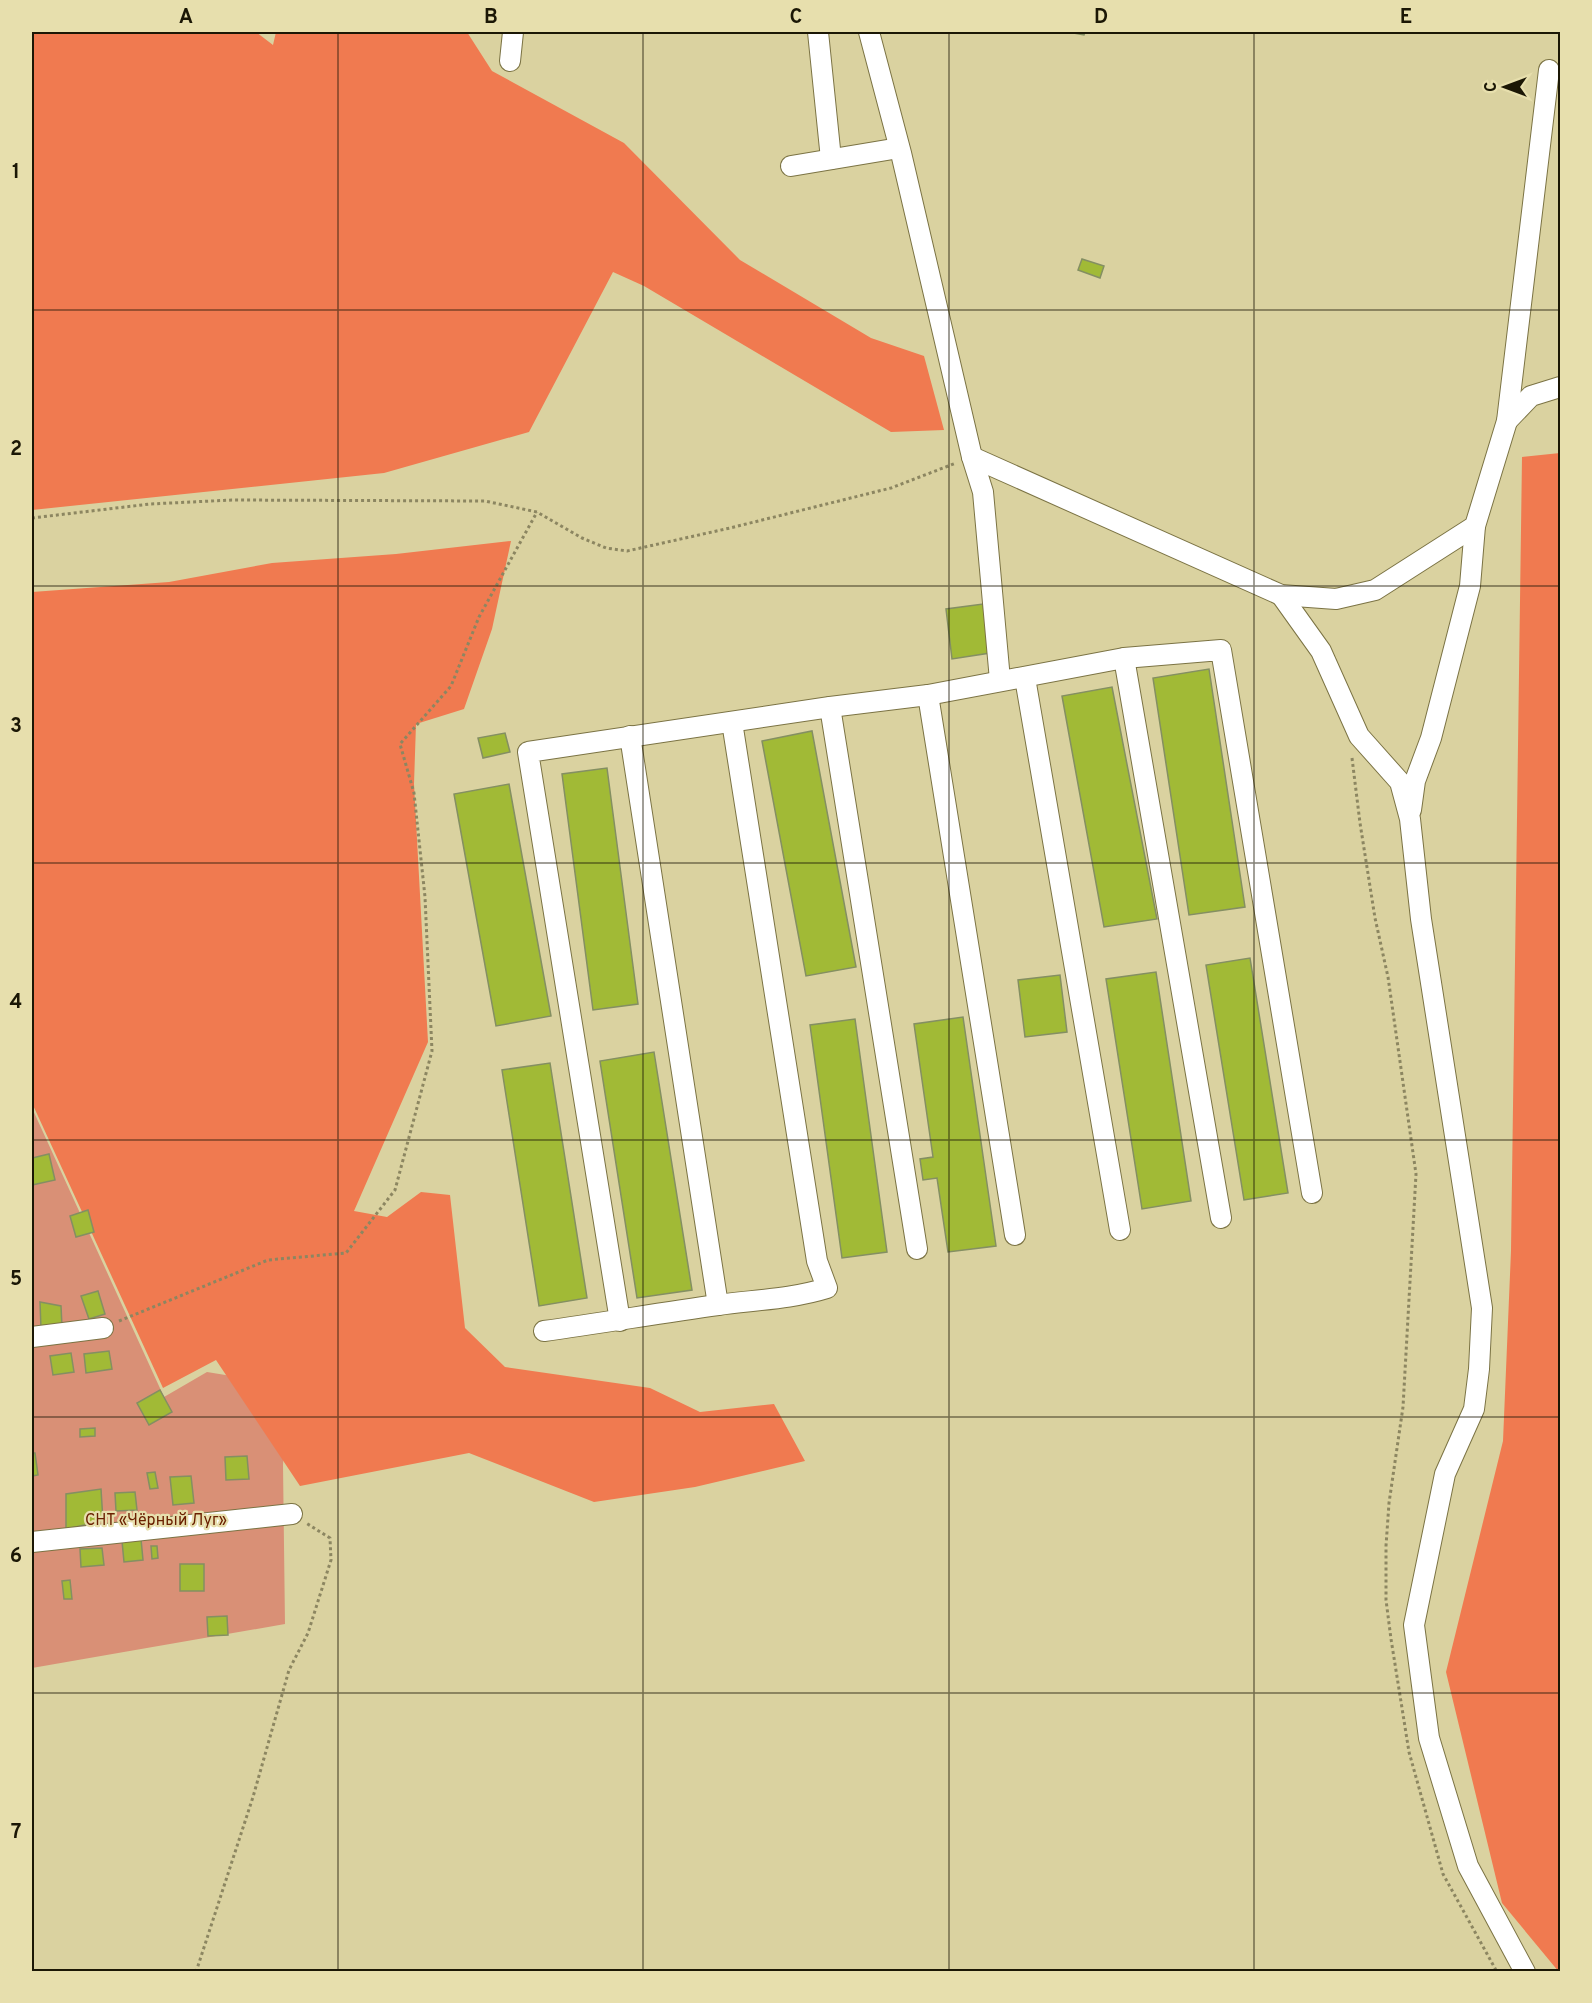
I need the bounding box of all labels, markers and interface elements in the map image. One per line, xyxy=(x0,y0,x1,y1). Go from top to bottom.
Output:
text: A xyxy=(179,5,193,31)
text: B xyxy=(484,5,498,31)
text: C xyxy=(790,5,802,31)
text: D xyxy=(1094,5,1108,31)
text: E xyxy=(1400,5,1412,31)
north arrow xyxy=(1475,57,1535,117)
text: С xyxy=(1482,82,1502,92)
text: 1 xyxy=(12,160,20,186)
text: 2 xyxy=(10,437,22,463)
text: 3 xyxy=(10,714,22,740)
text: 4 xyxy=(10,990,22,1016)
text: 5 xyxy=(10,1267,22,1293)
park label: СНТ «Чёрный Луг» xyxy=(85,1511,227,1531)
text: 6 xyxy=(10,1544,22,1570)
text: 7 xyxy=(11,1820,21,1846)

